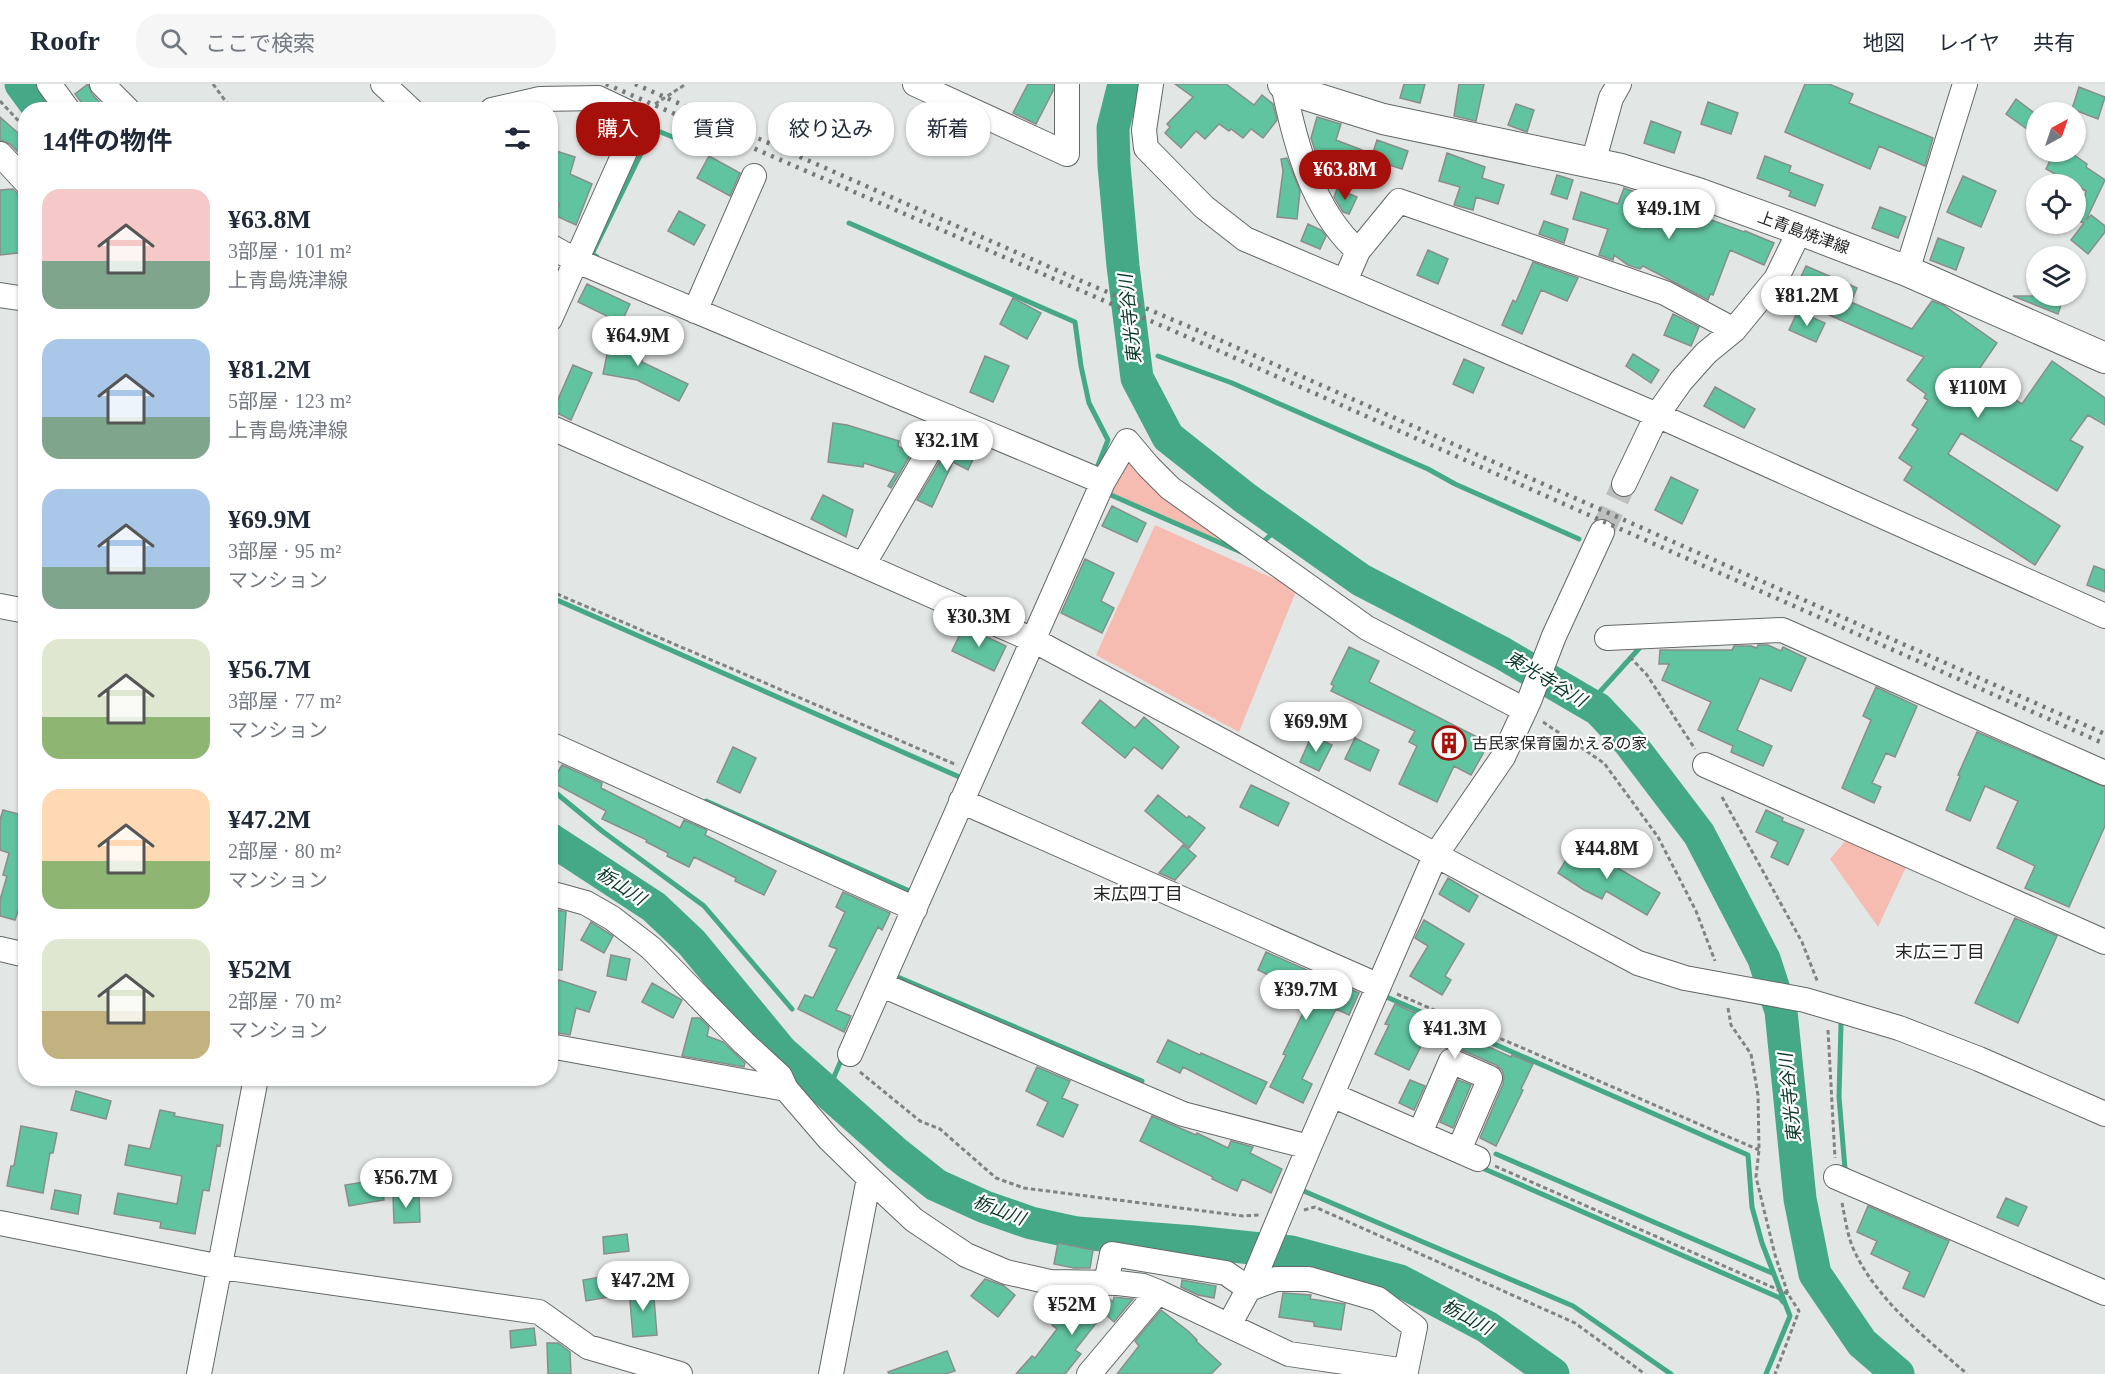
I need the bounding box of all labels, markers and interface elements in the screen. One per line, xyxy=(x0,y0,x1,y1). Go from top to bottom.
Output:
search box xyxy=(136,14,556,68)
text: Roofr xyxy=(30,25,100,56)
icon: search xyxy=(157,25,190,58)
text: ここで検索 xyxy=(205,31,315,56)
text: 地図 xyxy=(1863,31,1905,55)
text: レイヤ xyxy=(1938,31,2000,55)
text: 共有 xyxy=(2033,31,2075,55)
chip: 購入 xyxy=(576,102,660,156)
chip: 賃貸 xyxy=(672,102,756,156)
chip: 絞り込み xyxy=(768,102,894,156)
chip: 新着 xyxy=(906,102,990,156)
north arrow xyxy=(2026,102,2086,162)
map controls xyxy=(2026,102,2086,306)
icon: filters xyxy=(501,122,534,155)
text: 14件の物件 xyxy=(42,127,172,156)
pin: ¥63.8M xyxy=(1296,150,1394,201)
text: ¥63.8M xyxy=(1313,158,1377,180)
button: locate xyxy=(2026,174,2086,234)
pin: ¥49.1M xyxy=(1620,189,1718,240)
text: ¥49.1M xyxy=(1637,197,1701,219)
text: ¥63.8M xyxy=(228,205,311,234)
street label: 上青島焼津線 xyxy=(1756,208,1852,257)
icon: home xyxy=(90,213,162,285)
text: 3部屋 · 101 m² xyxy=(228,240,351,262)
button: layers xyxy=(2026,246,2086,306)
text: 上青島焼津線 xyxy=(228,269,348,291)
water label: 東光寺谷川 xyxy=(1115,271,1145,365)
pin: ¥81.2M xyxy=(1758,276,1856,327)
text: ¥81.2M xyxy=(1775,284,1839,306)
pin: ¥64.9M xyxy=(589,316,687,367)
text: ¥64.9M xyxy=(606,324,670,346)
text: ¥81.2M xyxy=(228,355,311,384)
icon: home xyxy=(90,363,162,435)
pin: ¥110M xyxy=(1936,368,2020,419)
text: ¥110M xyxy=(1949,376,2007,398)
text: 5部屋 · 123 m² xyxy=(228,390,351,412)
text: 上青島焼津線 xyxy=(228,419,348,441)
pin: ¥32.1M xyxy=(898,421,996,472)
text: ¥32.1M xyxy=(915,429,979,451)
text: ¥69.9M xyxy=(228,505,311,534)
icon: home xyxy=(90,513,162,585)
text: 3部屋 · 95 m² xyxy=(228,540,341,562)
text: マンション xyxy=(228,569,328,591)
pin: ¥30.3M xyxy=(930,597,1028,648)
text: ¥30.3M xyxy=(947,605,1011,627)
water label: 東光寺谷川 xyxy=(1502,647,1591,712)
text: ¥56.7M xyxy=(228,655,311,684)
icon: home xyxy=(90,663,162,735)
text: 3部屋 · 77 m² xyxy=(228,690,341,712)
pin: ¥69.9M xyxy=(1267,702,1365,753)
text: ¥69.9M xyxy=(1284,710,1348,732)
text: マンション xyxy=(228,719,328,741)
building icon: 古民家保育園かえるの家 xyxy=(1431,725,1467,761)
place label: 古民家保育園かえるの家 xyxy=(1472,735,1648,752)
text: ¥47.2M xyxy=(228,805,311,834)
icon: home xyxy=(90,813,162,885)
pin: ¥44.8M xyxy=(1558,829,1656,880)
text: ¥44.8M xyxy=(1575,837,1639,859)
text: 2部屋 · 80 m² xyxy=(228,840,341,862)
water label: 栃山川 xyxy=(593,863,651,910)
text: マンション xyxy=(228,869,328,891)
district label: 末広四丁目 xyxy=(1093,884,1183,904)
district label: 末広三丁目 xyxy=(1895,942,1985,962)
text: ¥52M xyxy=(228,955,292,984)
icon: home xyxy=(90,963,162,1035)
pin: ¥39.7M xyxy=(1257,970,1355,1021)
text: ¥39.7M xyxy=(1274,978,1338,1000)
text: 2部屋 · 70 m² xyxy=(228,990,341,1012)
pin: ¥41.3M xyxy=(1406,1009,1504,1060)
text: ¥41.3M xyxy=(1423,1017,1487,1039)
text: マンション xyxy=(228,1019,328,1041)
water label: 東光寺谷川 xyxy=(1775,1050,1805,1144)
pin: ¥56.7M xyxy=(357,1158,455,1209)
text: ¥56.7M xyxy=(374,1166,438,1188)
water label: 栃山川 xyxy=(970,1191,1030,1230)
pin: ¥47.2M xyxy=(594,1261,692,1312)
text: ¥47.2M xyxy=(611,1269,675,1291)
pin: ¥52M xyxy=(1036,1285,1108,1336)
text: ¥52M xyxy=(1048,1293,1096,1315)
water label: 栃山川 xyxy=(1439,1295,1497,1340)

